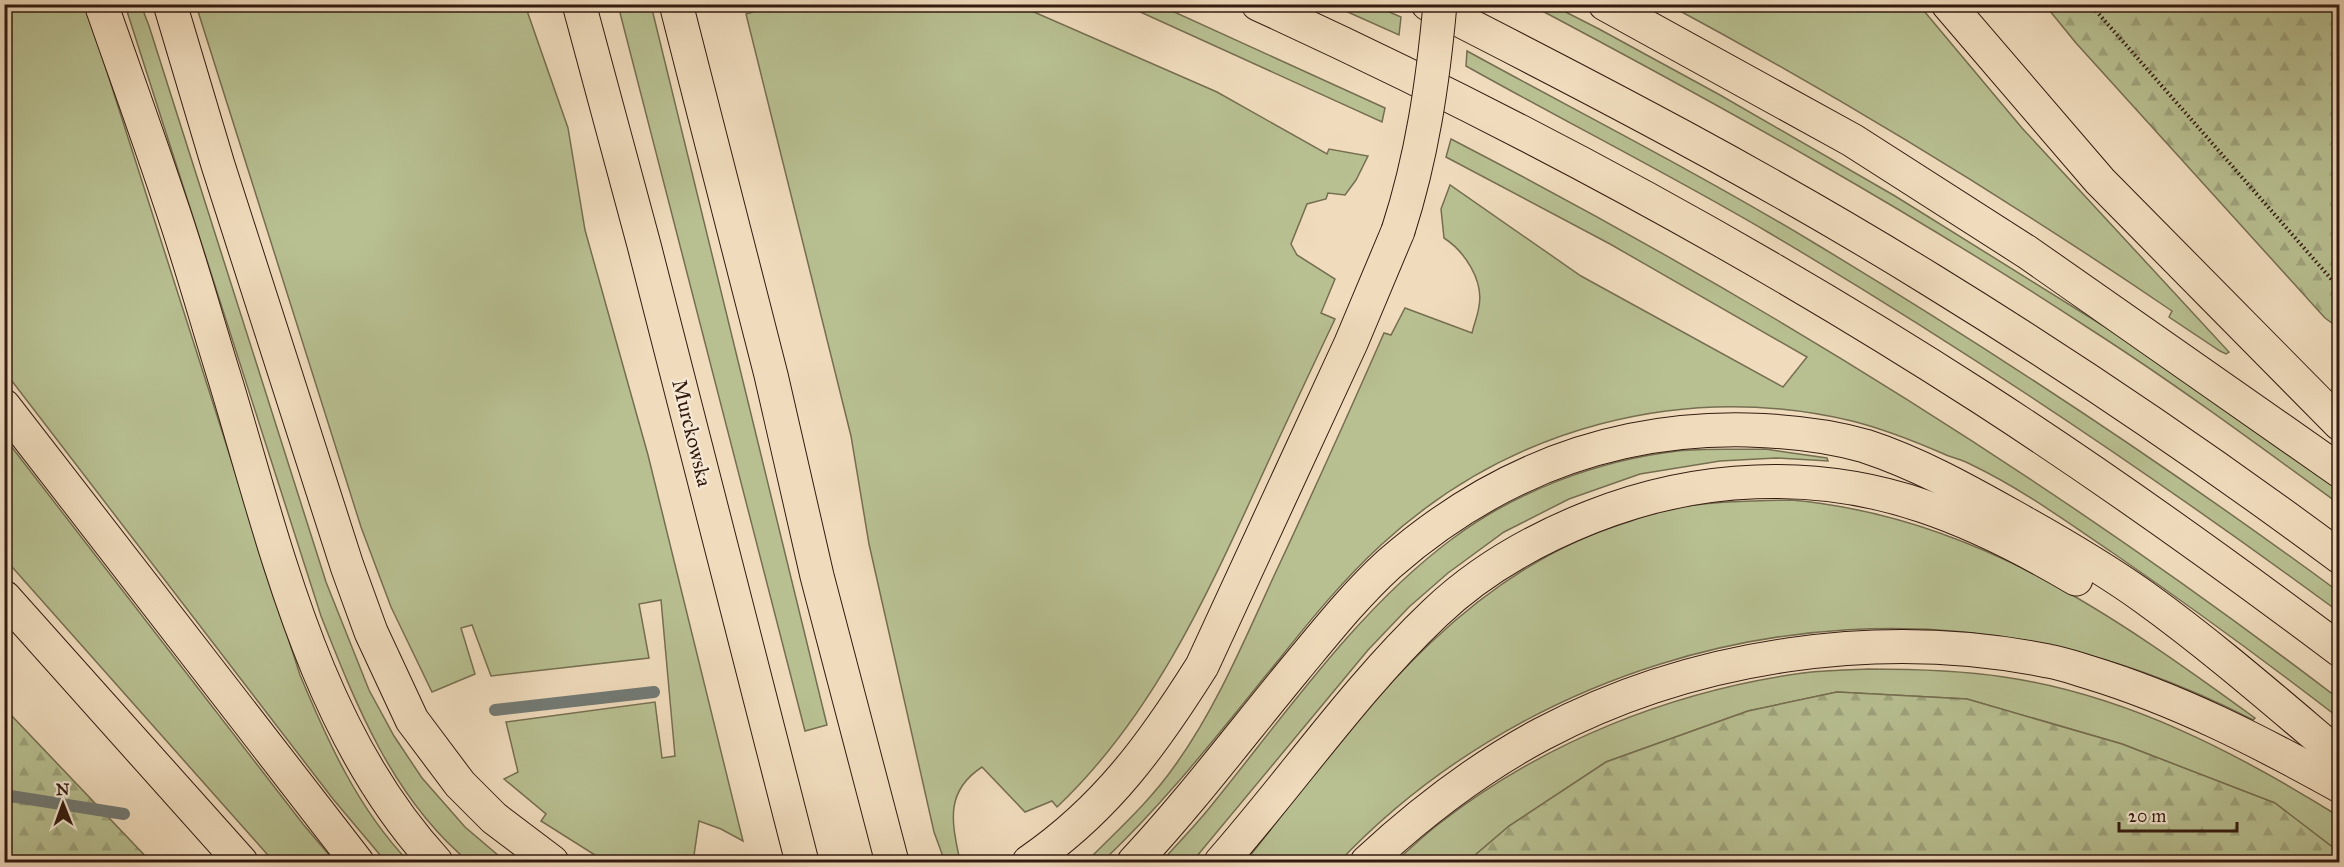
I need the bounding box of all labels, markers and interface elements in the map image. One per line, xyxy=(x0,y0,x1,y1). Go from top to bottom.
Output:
street label: Murckowska xyxy=(666,377,718,489)
north arrow xyxy=(33,774,93,834)
text: N xyxy=(56,780,70,799)
scale bar xyxy=(2119,795,2238,833)
text: 20 m xyxy=(2128,805,2166,827)

